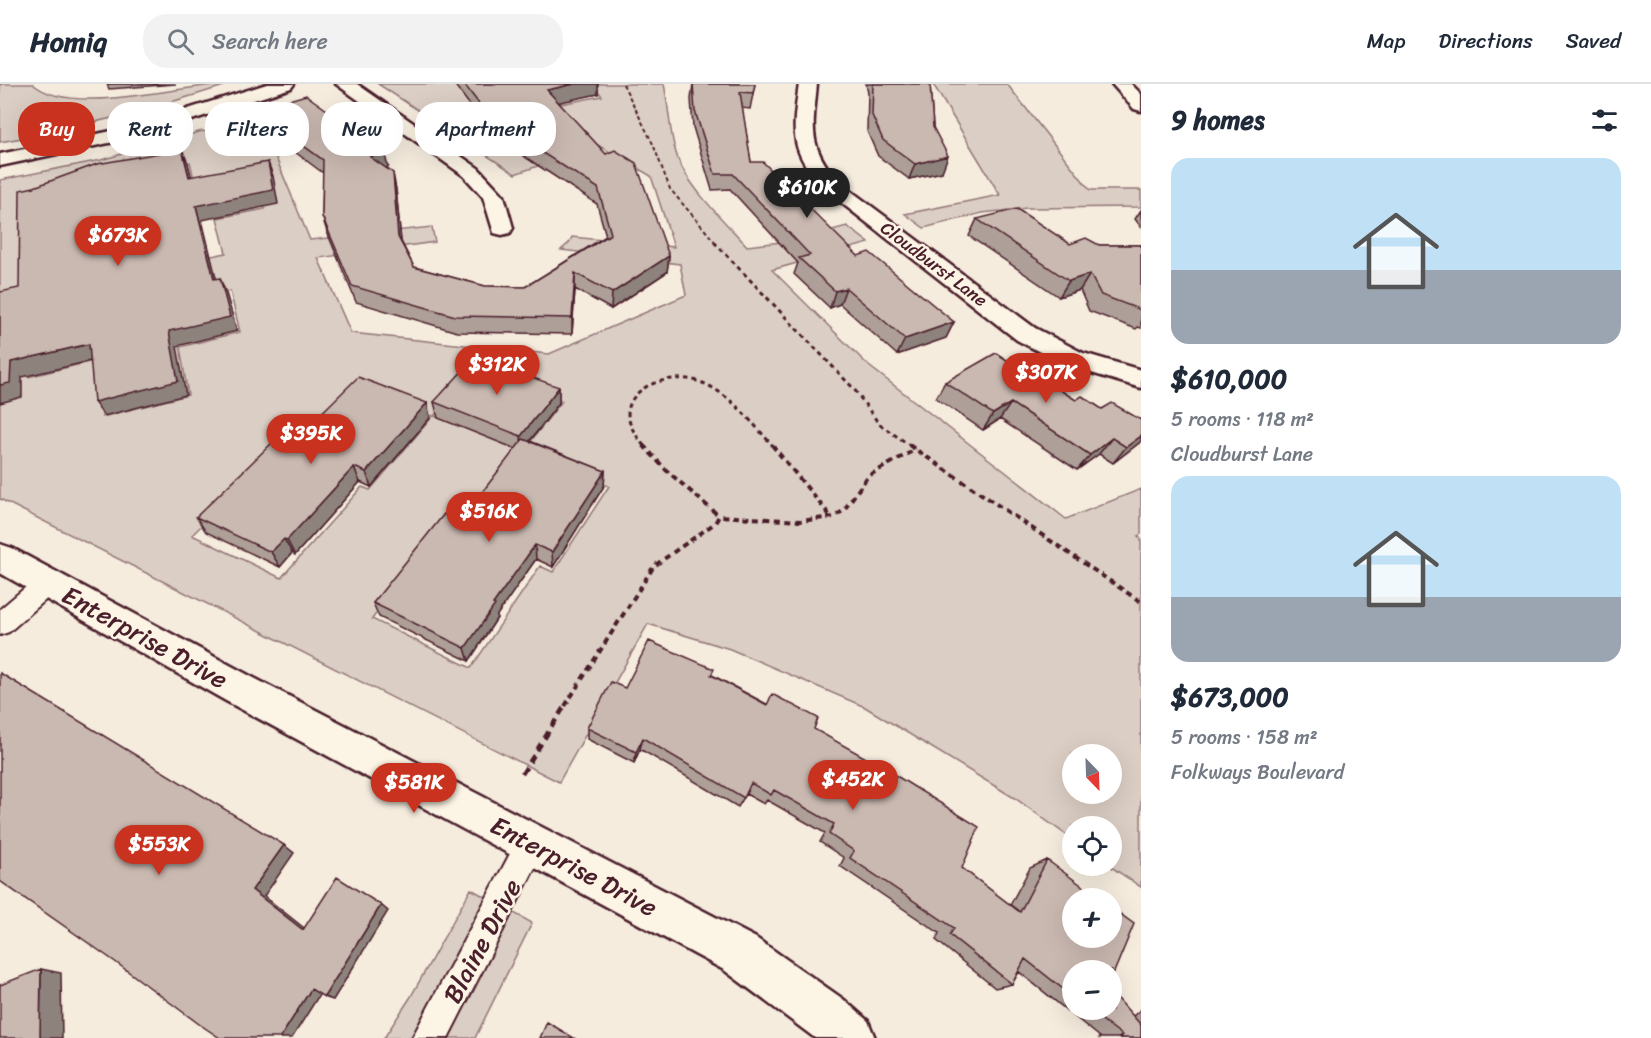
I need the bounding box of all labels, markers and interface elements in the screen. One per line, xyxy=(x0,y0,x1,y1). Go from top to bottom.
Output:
search box xyxy=(143,14,563,68)
text: Homiq xyxy=(30,17,107,66)
text: Search here xyxy=(212,22,328,61)
text: Map xyxy=(1367,22,1405,60)
text: Directions xyxy=(1438,22,1533,60)
text: Saved xyxy=(1566,22,1621,60)
icon: search xyxy=(164,25,197,58)
text: 9 homes xyxy=(1171,97,1265,143)
chip: Buy xyxy=(18,102,95,156)
chip: Rent xyxy=(107,102,193,156)
chip: Filters xyxy=(205,102,309,156)
chip: New xyxy=(321,102,403,156)
chip: Apartment xyxy=(415,102,556,156)
icon: filters xyxy=(1588,104,1621,137)
pin: $610K xyxy=(765,168,849,219)
text: $610K xyxy=(778,170,836,205)
icon: home xyxy=(1342,197,1450,305)
street label: Cloudburst Lane xyxy=(873,213,995,315)
pin: $673K xyxy=(76,216,160,267)
text: $673K xyxy=(88,218,148,253)
pin: $312K xyxy=(455,345,539,396)
text: $312K xyxy=(469,347,525,382)
pin: $307K xyxy=(1004,353,1088,404)
text: $307K xyxy=(1016,355,1076,390)
text: $610,000 xyxy=(1171,356,1287,402)
text: 5 rooms · 118 m² xyxy=(1171,402,1314,437)
pin: $395K xyxy=(269,414,353,465)
text: $395K xyxy=(280,416,342,451)
text: Cloudburst Lane xyxy=(1171,437,1313,472)
pin: $516K xyxy=(447,492,531,543)
text: $516K xyxy=(460,494,518,529)
icon: home xyxy=(1342,515,1450,623)
street label: Enterprise Drive xyxy=(53,572,237,702)
text: $673,000 xyxy=(1171,674,1289,720)
text: 5 rooms · 158 m² xyxy=(1171,720,1318,755)
north arrow xyxy=(1062,744,1122,804)
map controls xyxy=(1062,744,1122,1020)
text: Folkways Boulevard xyxy=(1171,755,1344,790)
pin: $452K xyxy=(811,760,895,811)
text: $452K xyxy=(822,762,884,797)
pin: $581K xyxy=(372,763,456,814)
text: $581K xyxy=(385,765,443,800)
street label: Enterprise Drive xyxy=(482,802,666,930)
button: locate xyxy=(1062,816,1122,876)
pin: $553K xyxy=(117,825,201,876)
text: $553K xyxy=(128,827,190,862)
street label: Blaine Drive xyxy=(430,870,534,1012)
button: + xyxy=(1062,888,1122,948)
button: − xyxy=(1062,960,1122,1020)

